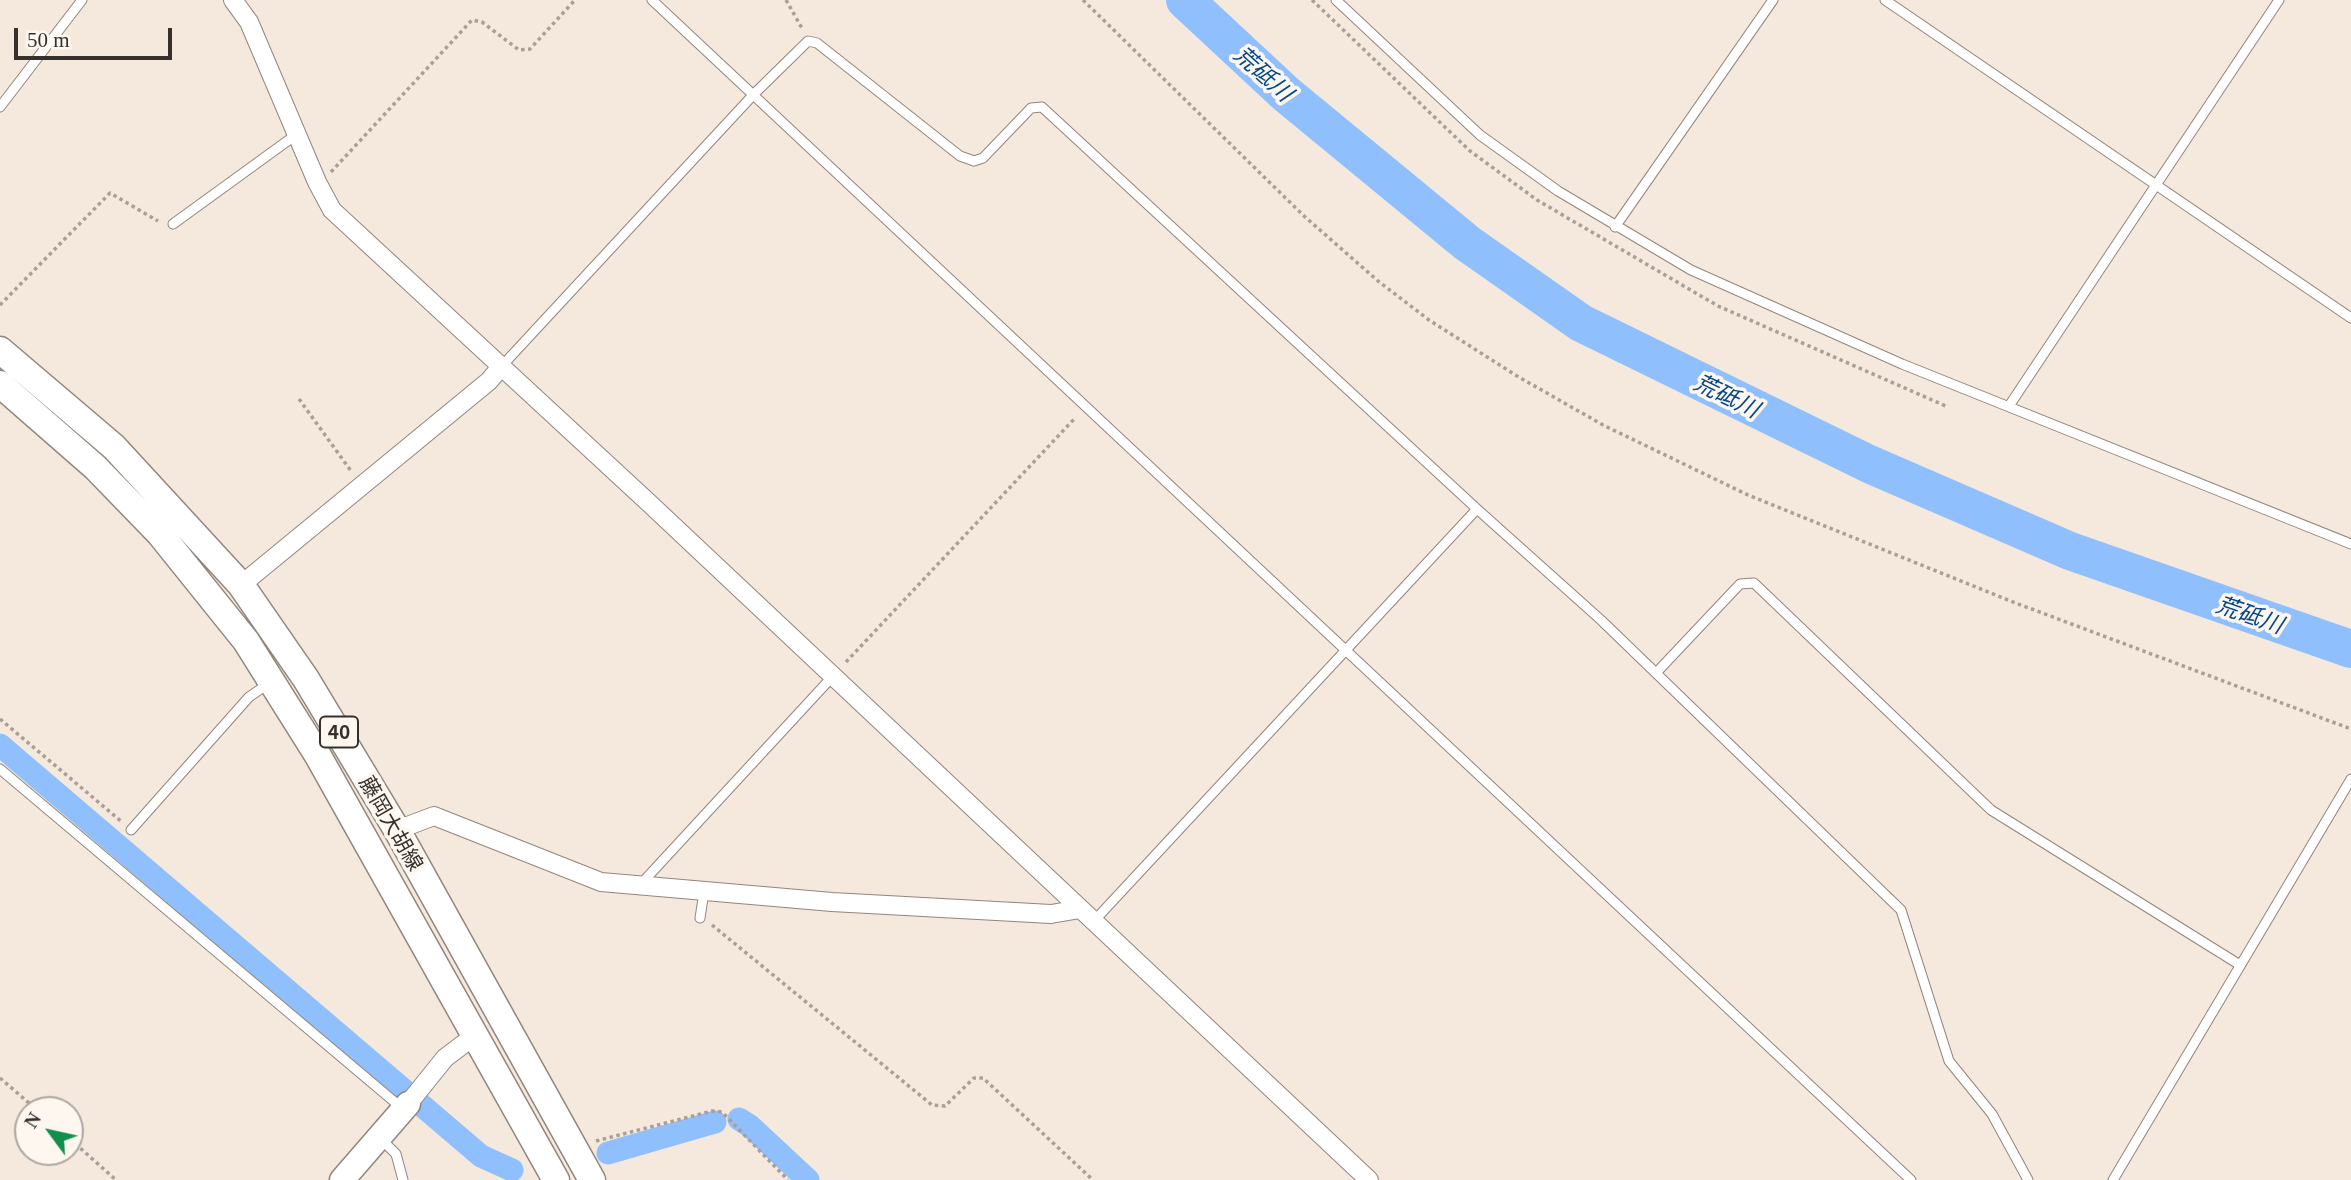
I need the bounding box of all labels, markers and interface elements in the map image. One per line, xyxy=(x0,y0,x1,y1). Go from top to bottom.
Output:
scale bar xyxy=(18,14,175,58)
text: 50 m xyxy=(27,28,70,52)
water label: 荒砥川 xyxy=(1229,40,1299,106)
water label: 荒砥川 xyxy=(1690,367,1764,423)
water label: 荒砥川 xyxy=(2213,590,2287,638)
road number: 40 xyxy=(320,716,358,748)
street label: 藤岡大胡線 xyxy=(355,771,429,875)
north arrow xyxy=(14,1096,84,1166)
text: N xyxy=(20,1109,45,1132)

